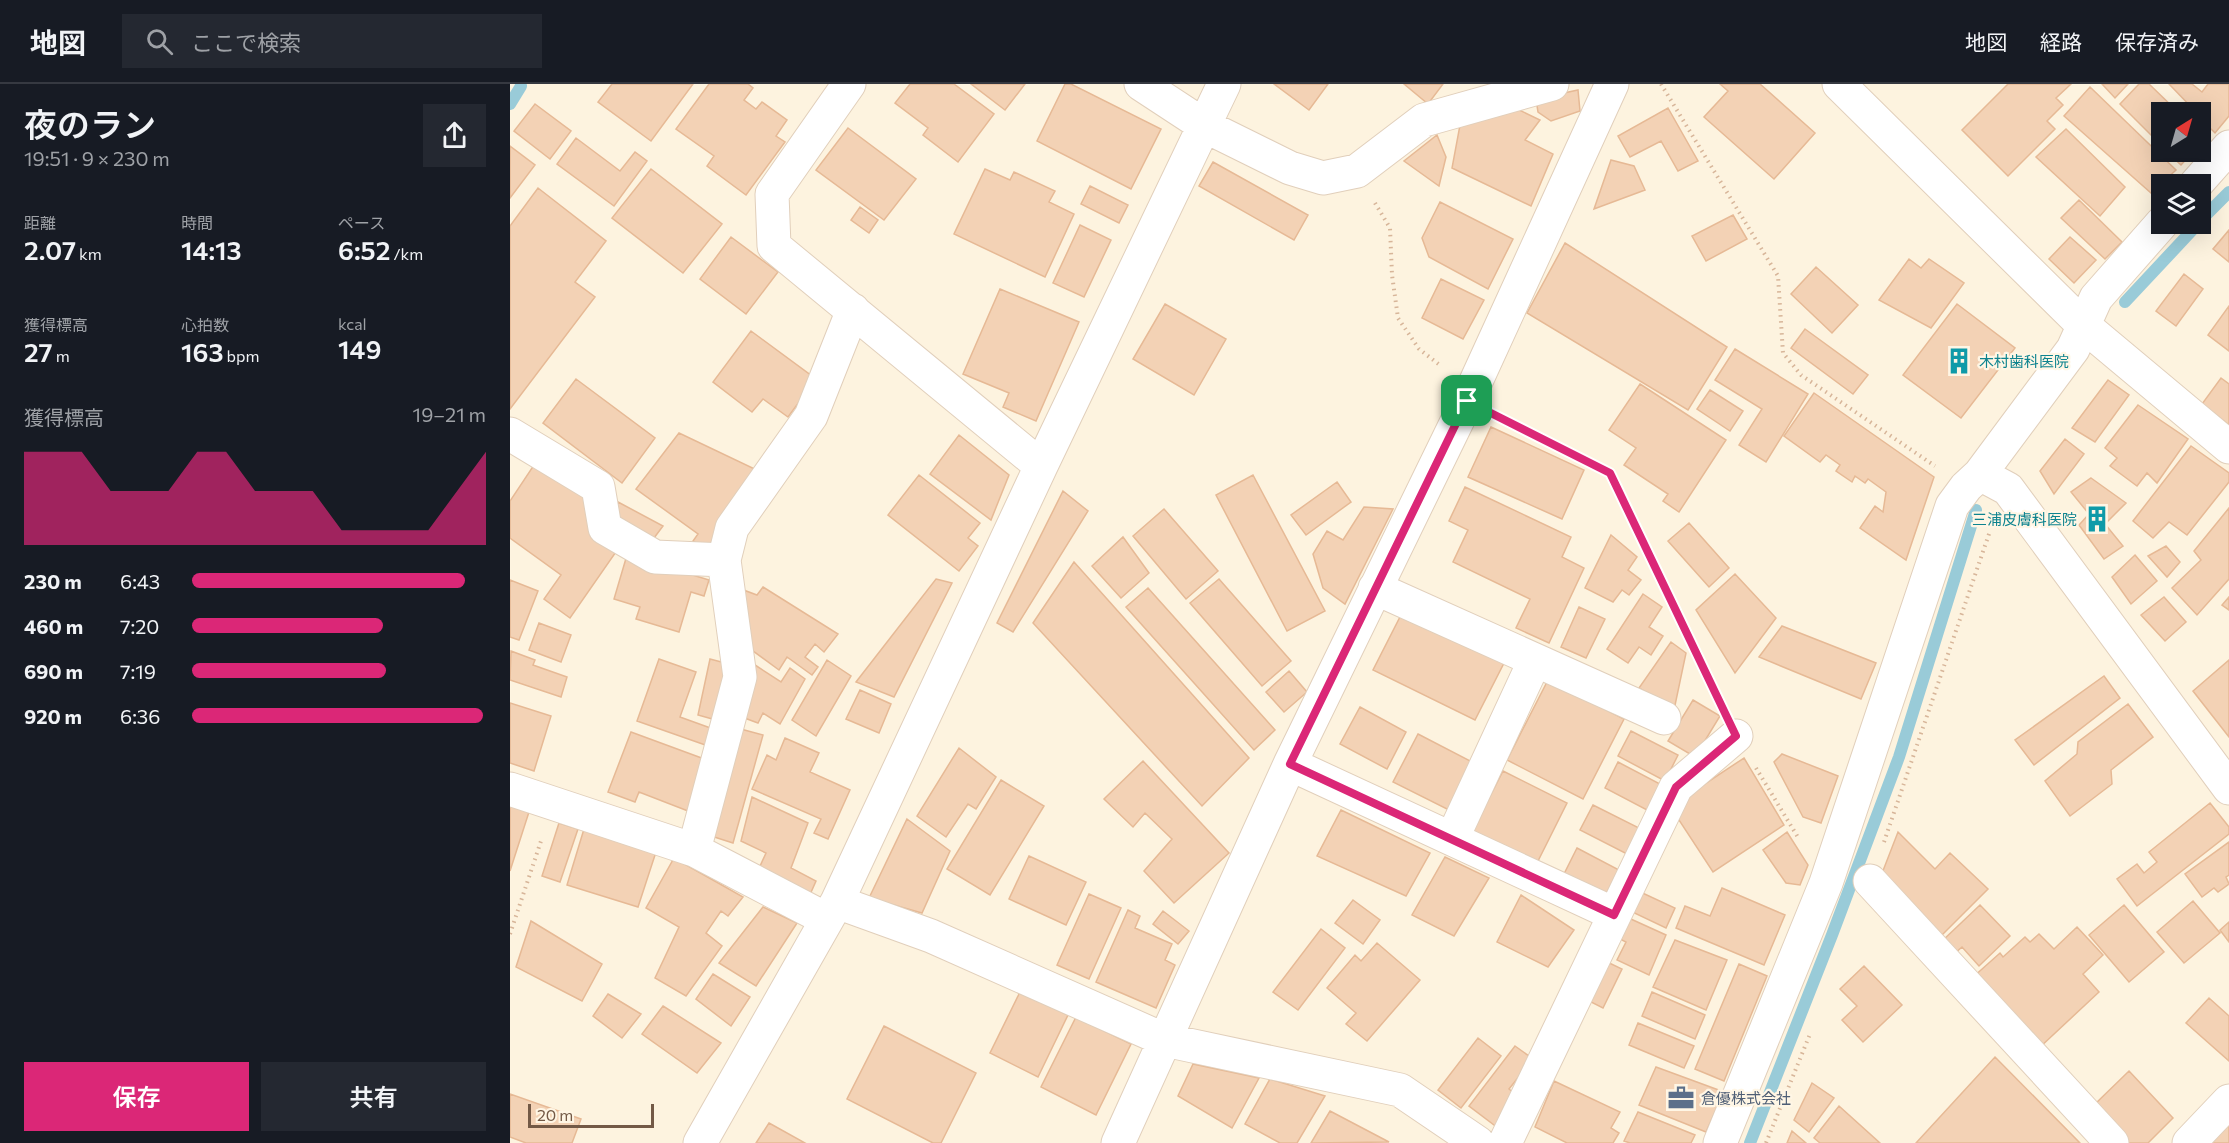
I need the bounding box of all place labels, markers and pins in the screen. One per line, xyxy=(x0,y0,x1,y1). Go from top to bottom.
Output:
building icon: 木村歯科医院 xyxy=(1944,346,1974,376)
place label: 木村歯科医院 xyxy=(1979,352,2069,370)
pin xyxy=(1441,375,1492,426)
building icon: 三浦皮膚科医院 xyxy=(2082,504,2112,534)
place label: 三浦皮膚科医院 xyxy=(1972,510,2077,528)
office icon: 倉優株式会社 xyxy=(1666,1083,1696,1113)
place label: 倉優株式会社 xyxy=(1701,1089,1791,1107)

